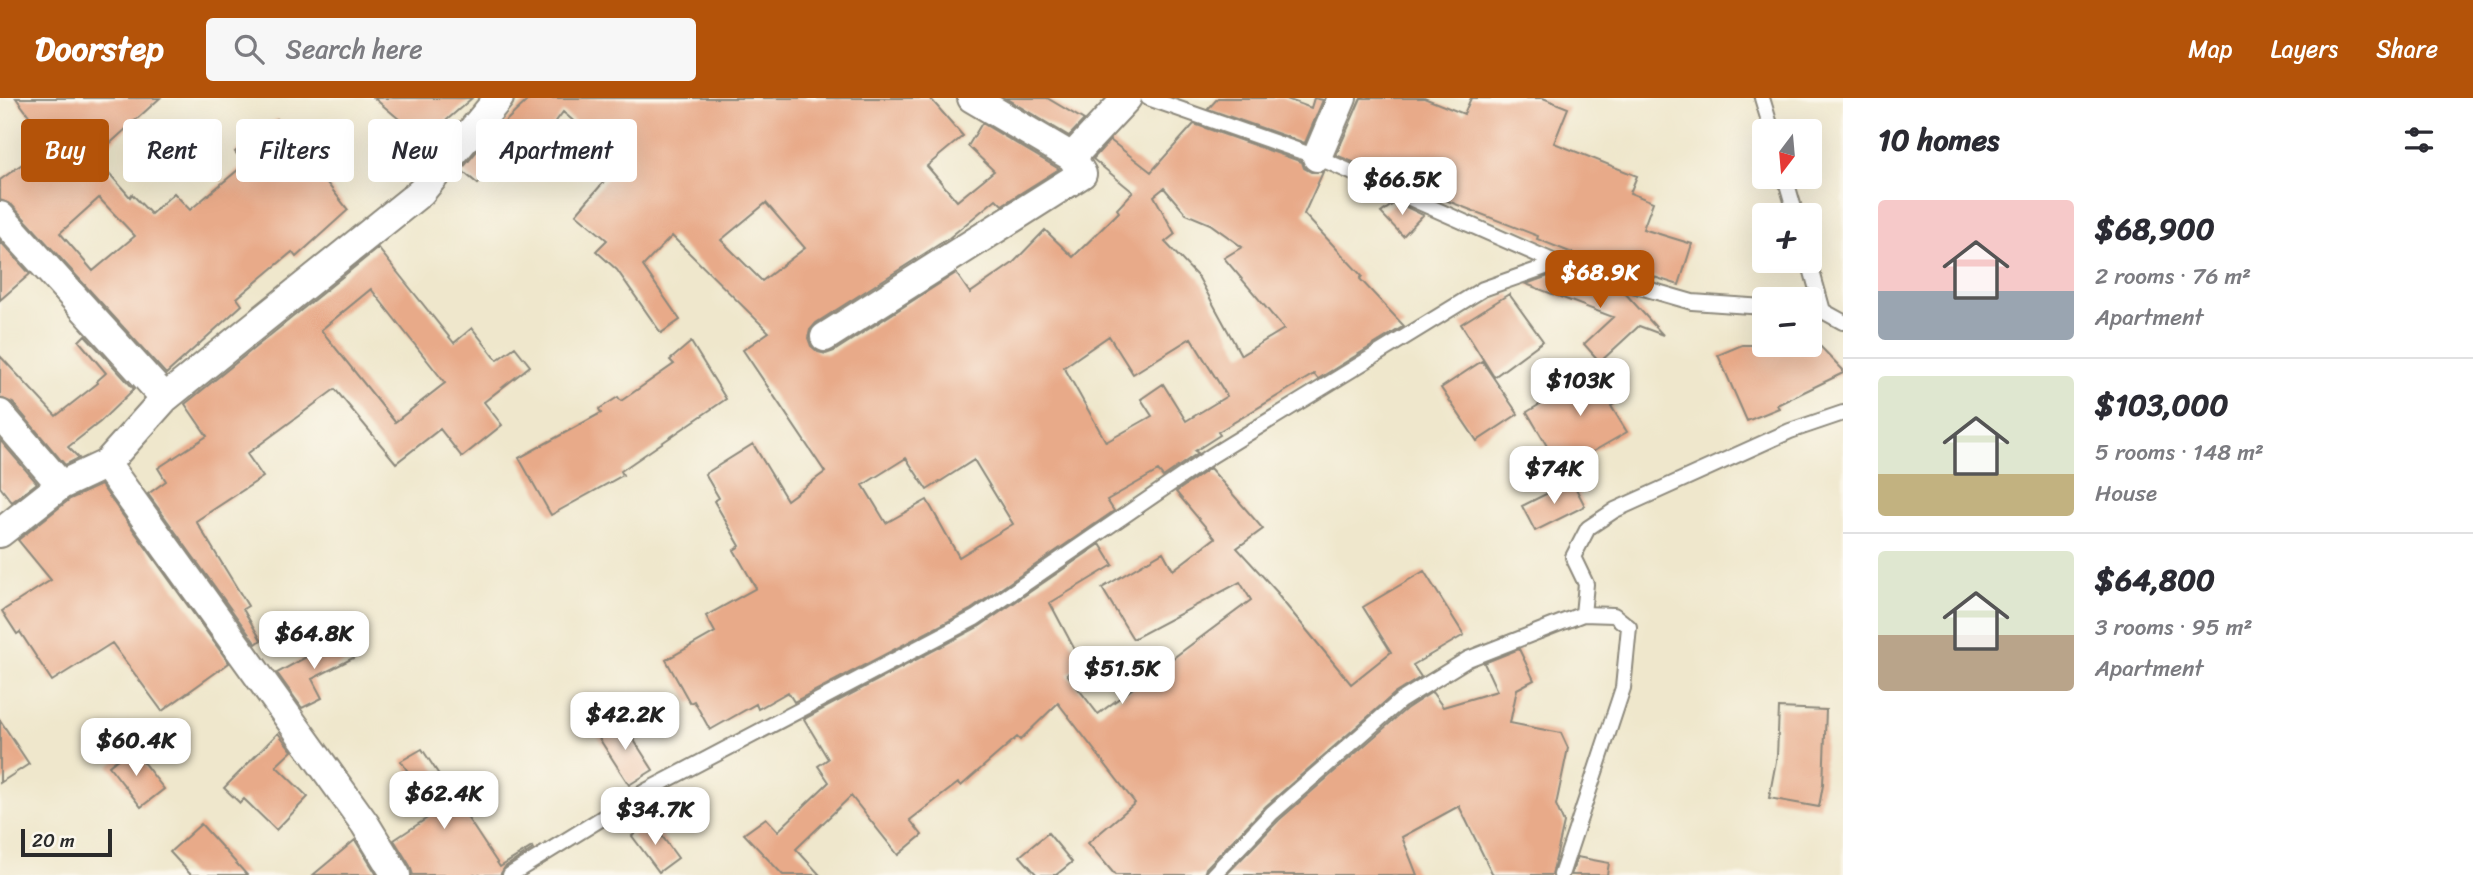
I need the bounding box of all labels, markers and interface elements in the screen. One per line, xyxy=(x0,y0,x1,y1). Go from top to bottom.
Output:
search box xyxy=(206,18,696,81)
text: Doorstep xyxy=(35,20,164,78)
text: Search here xyxy=(286,26,423,72)
text: Map xyxy=(2188,28,2233,70)
text: Layers xyxy=(2271,28,2338,70)
text: Share xyxy=(2376,28,2438,70)
icon: search xyxy=(230,30,268,68)
text: 10 homes xyxy=(1878,113,1999,167)
chip: Buy xyxy=(21,119,109,182)
chip: Rent xyxy=(123,119,222,182)
chip: Filters xyxy=(236,119,354,182)
chip: New xyxy=(368,119,462,182)
chip: Apartment xyxy=(476,119,637,182)
north arrow xyxy=(1752,119,1822,189)
map controls xyxy=(1752,119,1822,357)
icon: filters xyxy=(2400,121,2438,159)
pin: $66.5K xyxy=(1345,158,1459,217)
text: $66.5K xyxy=(1364,159,1440,200)
text: $68,900 xyxy=(2095,202,2215,256)
button: + xyxy=(1752,203,1822,273)
icon: home xyxy=(1934,228,2018,312)
pin: $68.9K xyxy=(1543,250,1657,310)
text: $68.9K xyxy=(1561,252,1639,293)
text: 2 rooms · 76 m² xyxy=(2095,256,2251,297)
button: − xyxy=(1752,287,1822,357)
text: Apartment xyxy=(2095,297,2204,338)
pin: $103K xyxy=(1531,358,1629,418)
text: $103K xyxy=(1547,360,1613,401)
text: $103,000 xyxy=(2095,378,2228,432)
icon: home xyxy=(1934,404,2018,488)
text: 5 rooms · 148 m² xyxy=(2095,432,2264,473)
pin: $74K xyxy=(1513,446,1595,506)
text: $74K xyxy=(1526,448,1582,489)
text: House xyxy=(2095,473,2157,514)
text: $64,800 xyxy=(2095,553,2215,607)
icon: home xyxy=(1934,579,2018,663)
text: 3 rooms · 95 m² xyxy=(2095,607,2252,648)
pin: $64.8K xyxy=(257,612,371,671)
text: $64.8K xyxy=(275,613,353,654)
pin: $51.5K xyxy=(1065,646,1179,706)
text: $51.5K xyxy=(1085,648,1159,689)
text: Apartment xyxy=(2095,648,2204,689)
pin: $42.2K xyxy=(568,692,682,752)
text: $42.2K xyxy=(586,694,664,735)
pin: $60.4K xyxy=(79,718,193,778)
text: $60.4K xyxy=(97,720,175,761)
pin: $62.4K xyxy=(387,772,501,831)
text: $62.4K xyxy=(405,773,483,814)
pin: $34.7K xyxy=(598,788,712,847)
text: $34.7K xyxy=(617,789,693,830)
text: 20 m xyxy=(32,824,75,857)
scale bar xyxy=(21,826,112,858)

